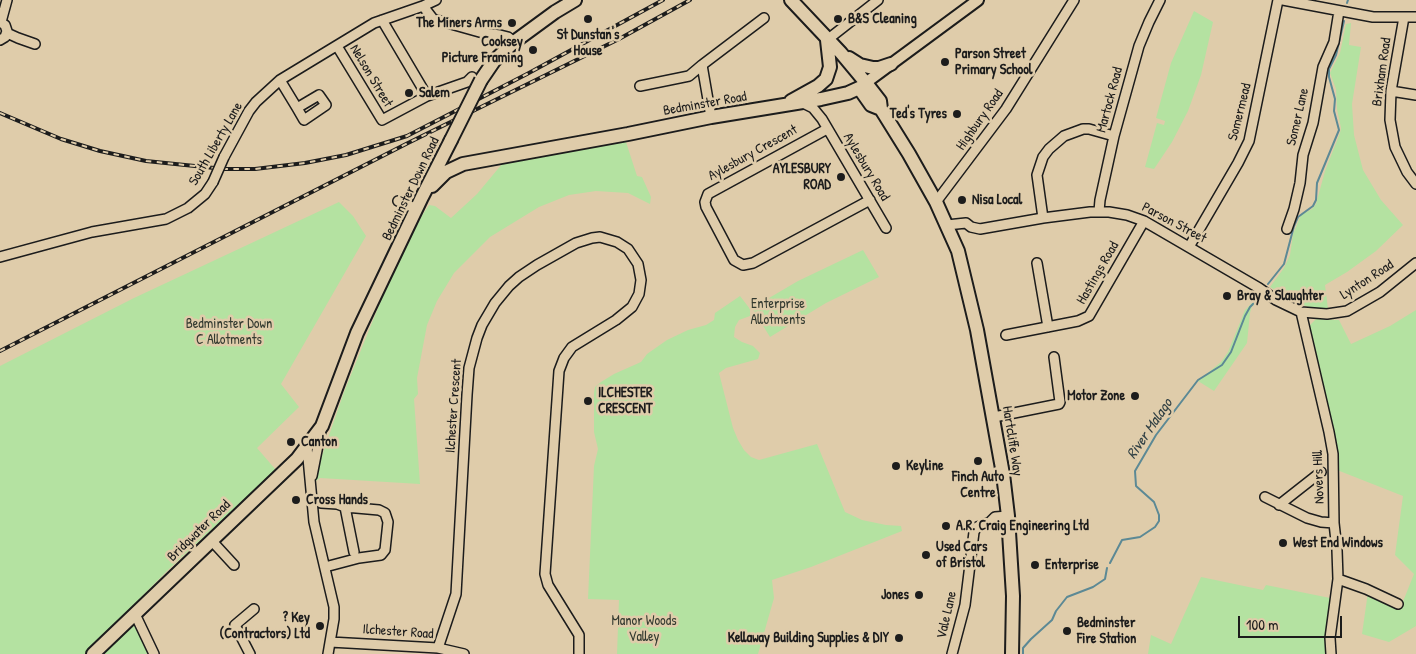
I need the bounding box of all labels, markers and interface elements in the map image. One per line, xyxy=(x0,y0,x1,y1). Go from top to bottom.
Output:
place label: B&S Cleaning xyxy=(848,11,917,27)
marker: St Dunstan's House xyxy=(582,13,594,25)
marker: B&S Cleaning xyxy=(832,13,844,25)
place label: The Miners Arms xyxy=(416,15,502,31)
marker: The Miners Arms xyxy=(506,17,518,29)
place label: St Dunstan's House xyxy=(557,27,619,59)
place label: Cooksey Picture Framing xyxy=(442,34,523,66)
street label: Brixham Road xyxy=(1369,37,1395,107)
street label: Nelson Street xyxy=(346,42,396,110)
marker: Cooksey Picture Framing xyxy=(527,44,539,56)
place label: Parson Street Primary School xyxy=(955,46,1033,78)
marker: Parson Street Primary School xyxy=(939,56,951,68)
street label: Martock Road xyxy=(1093,65,1127,135)
street label: Somermead xyxy=(1225,82,1255,142)
place label: Salem xyxy=(419,85,450,101)
street label: Highbury Road xyxy=(953,86,1007,154)
marker: Salem xyxy=(403,87,415,99)
street label: Somer Lane xyxy=(1283,87,1313,147)
street label: Bedminster Road xyxy=(662,88,748,120)
street label: South Liberty Lane xyxy=(185,99,247,189)
place label: Ted's Tyres xyxy=(890,106,947,122)
marker: Ted's Tyres xyxy=(951,108,963,120)
street label: Aylesbury Crescent xyxy=(705,122,801,184)
street label: Aylesbury Road xyxy=(839,130,893,204)
street label: Bedminster Down Road xyxy=(379,135,443,243)
place label: AYLESBURY ROAD xyxy=(773,161,831,193)
marker: AYLESBURY ROAD xyxy=(835,171,847,183)
place label: Nisa Local xyxy=(972,192,1022,208)
marker: Nisa Local xyxy=(956,194,968,206)
street label: Parson Street xyxy=(1139,199,1209,247)
street label: Hastings Road xyxy=(1073,239,1123,307)
street label: Lynton Road xyxy=(1337,257,1397,303)
place label: Bray & Slaughter xyxy=(1237,288,1324,304)
marker: Bray & Slaughter xyxy=(1221,290,1233,302)
park label: Enterprise Allotments xyxy=(751,296,805,328)
park label: Bedminster Down C Allotments xyxy=(186,316,272,348)
street label: Ilchester Crescent xyxy=(442,358,466,454)
place label: ILCHESTER CRESCENT xyxy=(598,385,653,418)
place label: Motor Zone xyxy=(1067,388,1125,404)
marker: Motor Zone xyxy=(1129,390,1141,402)
marker: ILCHESTER CRESCENT xyxy=(582,395,594,407)
water label: River Malago xyxy=(1123,395,1177,463)
street label: Hartcliffe Way xyxy=(998,405,1026,477)
place label: Canton xyxy=(301,434,337,450)
marker: Canton xyxy=(285,436,297,448)
street label: Novers Hill xyxy=(1310,450,1328,504)
marker: Finch Auto Centre xyxy=(972,455,984,467)
place label: Keyline xyxy=(906,458,944,474)
marker: Keyline xyxy=(890,460,902,472)
place label: Finch Auto Centre xyxy=(952,469,1004,502)
place label: Cross Hands xyxy=(306,492,368,508)
marker: Cross Hands xyxy=(290,494,302,506)
street label: Bridgwater Road xyxy=(164,497,234,565)
place label: A.R. Craig Engineering Ltd xyxy=(956,518,1089,534)
marker: A.R. Craig Engineering Ltd xyxy=(940,520,952,532)
place label: West End Windows xyxy=(1293,535,1383,551)
marker: West End Windows xyxy=(1277,537,1289,549)
place label: Used Cars of Bristol xyxy=(936,539,987,572)
marker: Used Cars of Bristol xyxy=(920,549,932,561)
place label: Enterprise xyxy=(1045,557,1099,573)
marker: Enterprise xyxy=(1029,559,1041,571)
place label: Jones xyxy=(881,587,909,603)
marker: Jones xyxy=(913,589,925,601)
street label: Vale Lane xyxy=(933,589,961,641)
scale bar xyxy=(1241,606,1345,638)
place label: ? Key (Contractors) Ltd xyxy=(220,610,310,642)
park label: Manor Woods Valley xyxy=(611,613,677,646)
text: 100 m xyxy=(1246,614,1279,635)
place label: Bedminster Fire Station xyxy=(1077,615,1136,648)
marker: ? Key (Contractors) Ltd xyxy=(314,620,326,632)
street label: Ilchester Road xyxy=(362,621,434,643)
marker: Bedminster Fire Station xyxy=(1061,625,1073,637)
place label: Kellaway Building Supplies & DIY xyxy=(728,630,889,646)
marker: Kellaway Building Supplies & DIY xyxy=(893,632,905,644)

